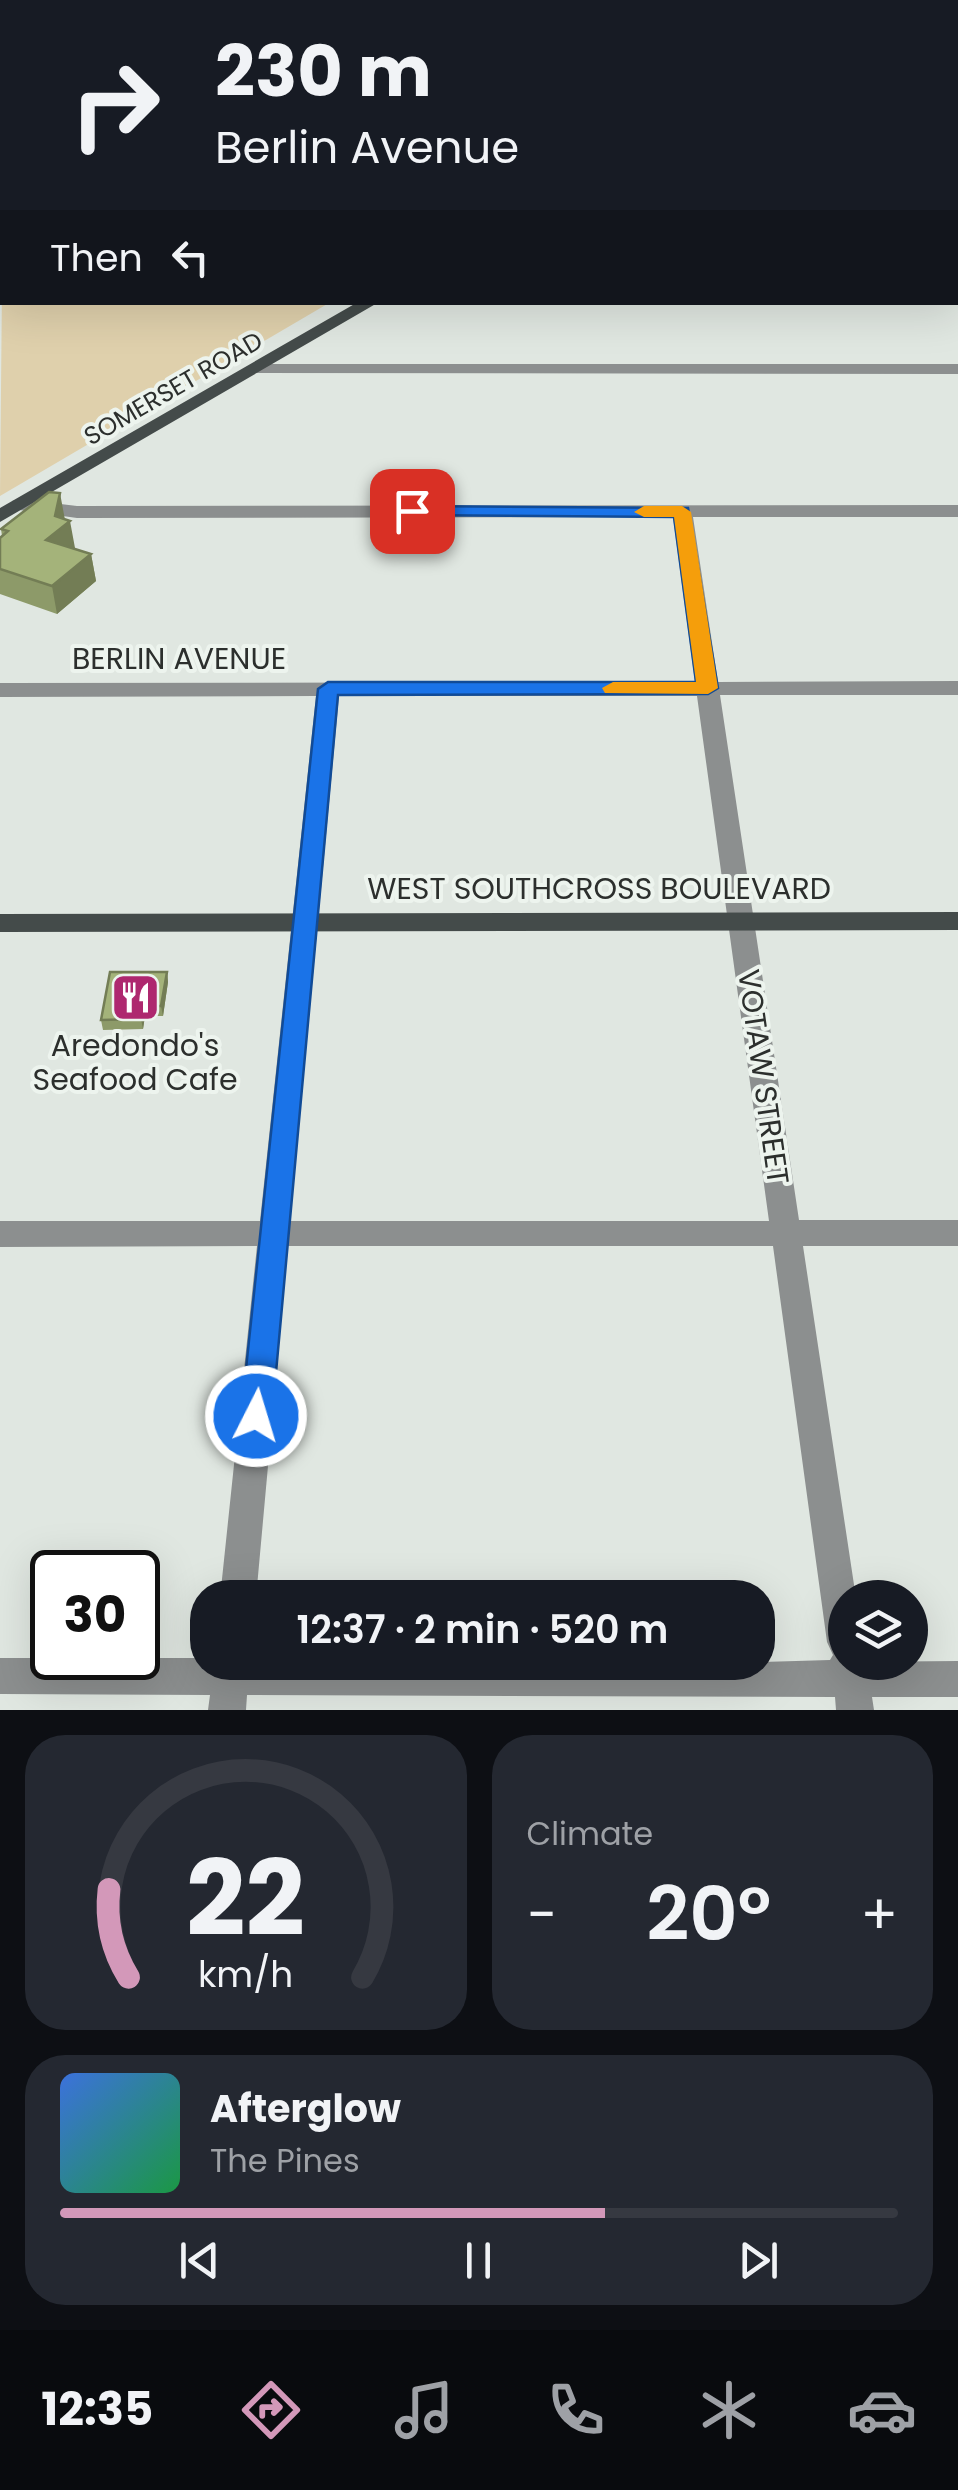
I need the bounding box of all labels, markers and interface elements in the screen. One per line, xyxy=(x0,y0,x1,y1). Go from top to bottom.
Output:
text: 230 m xyxy=(215,22,432,121)
icon: right xyxy=(50,40,180,170)
text: Berlin Avenue xyxy=(215,116,519,179)
icon: left xyxy=(163,230,218,285)
text: Then xyxy=(50,231,143,284)
street label: SOMERSET ROAD xyxy=(77,323,269,454)
pin xyxy=(370,469,455,554)
icon: arrive xyxy=(385,484,440,539)
street label: BERLIN AVENUE xyxy=(72,637,286,680)
street label: WEST SOUTHCROSS BOULEVARD xyxy=(367,867,831,910)
street label: VOTAW STREET xyxy=(727,967,800,1187)
restaurant icon: Aredondo's Seafood Cafe xyxy=(109,971,161,1023)
place label: Aredondo's Seafood Cafe xyxy=(33,1024,237,1101)
position arrow xyxy=(204,1364,308,1468)
speed limit sign: 30 xyxy=(30,1550,160,1680)
map controls xyxy=(828,1580,928,1680)
button: layers xyxy=(828,1580,928,1680)
text: 12:37 · 2 min · 520 m xyxy=(297,1603,668,1656)
text: Climate xyxy=(527,1811,653,1856)
text: 22 xyxy=(186,1826,305,1971)
text: 20° xyxy=(646,1861,771,1966)
text: − xyxy=(527,1876,557,1953)
text: + xyxy=(860,1876,898,1953)
text: km/h xyxy=(198,1949,293,2000)
text: Afterglow xyxy=(210,2082,401,2135)
text: The Pines xyxy=(210,2138,360,2183)
icon: previous xyxy=(172,2233,227,2288)
icon: pause xyxy=(451,2233,506,2288)
icon: next xyxy=(731,2233,786,2288)
icon: directions xyxy=(236,2375,306,2445)
icon: music xyxy=(389,2375,459,2445)
icon: phone xyxy=(541,2375,611,2445)
icon: climate xyxy=(694,2375,764,2445)
icon: car xyxy=(847,2375,917,2445)
text: 12:35 xyxy=(41,2378,153,2441)

